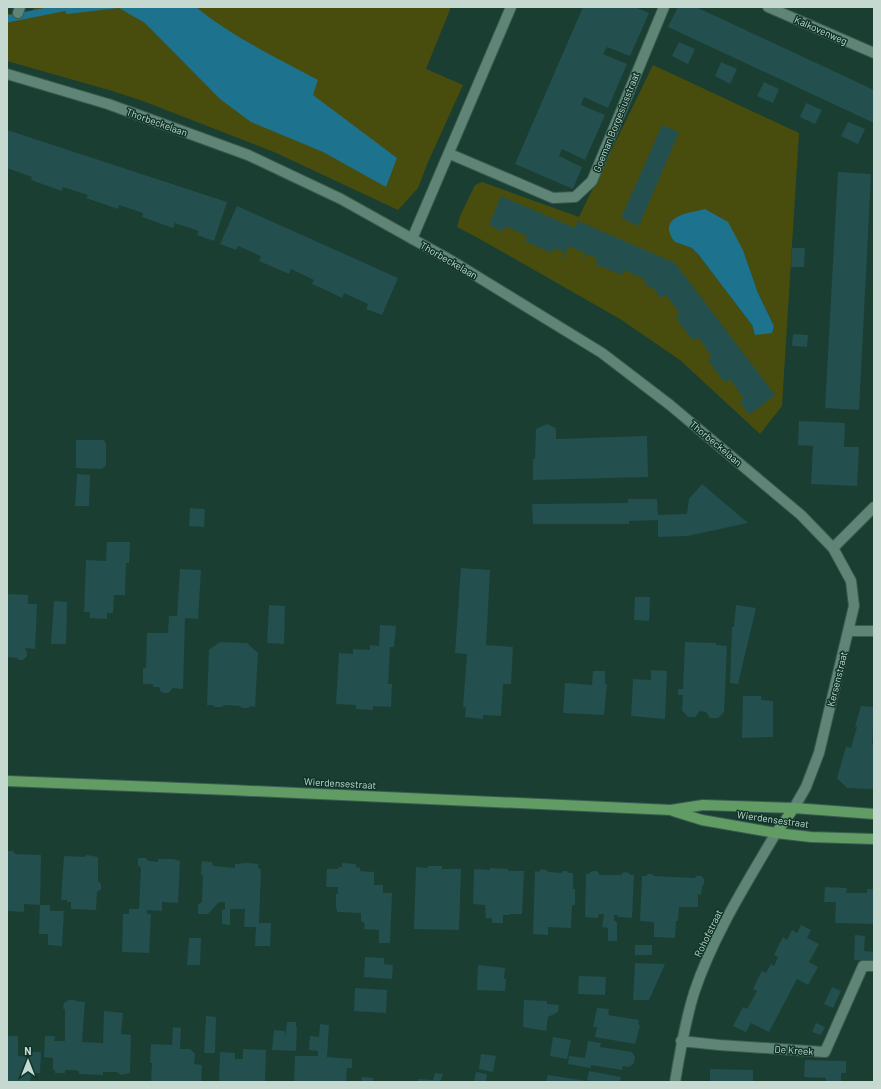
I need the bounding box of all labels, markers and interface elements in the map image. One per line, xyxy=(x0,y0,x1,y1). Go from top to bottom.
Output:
street label: Kalkovenweg xyxy=(793,13,849,47)
street label: Goeman Borgesiusstraat xyxy=(590,70,642,174)
street label: Thorbeckelaan xyxy=(125,105,189,139)
street label: Thorbeckelaan xyxy=(418,239,480,281)
street label: Thorbeckelaan xyxy=(688,418,744,468)
street label: Kersenstraat xyxy=(824,650,850,708)
street label: Wierdensestraat xyxy=(304,775,377,791)
street label: Wierdensestraat xyxy=(736,808,810,830)
street label: Rohofstraat xyxy=(691,907,725,959)
north arrow xyxy=(8,1041,48,1081)
street label: De Kreek xyxy=(774,1043,814,1057)
text: N xyxy=(24,1044,32,1057)

